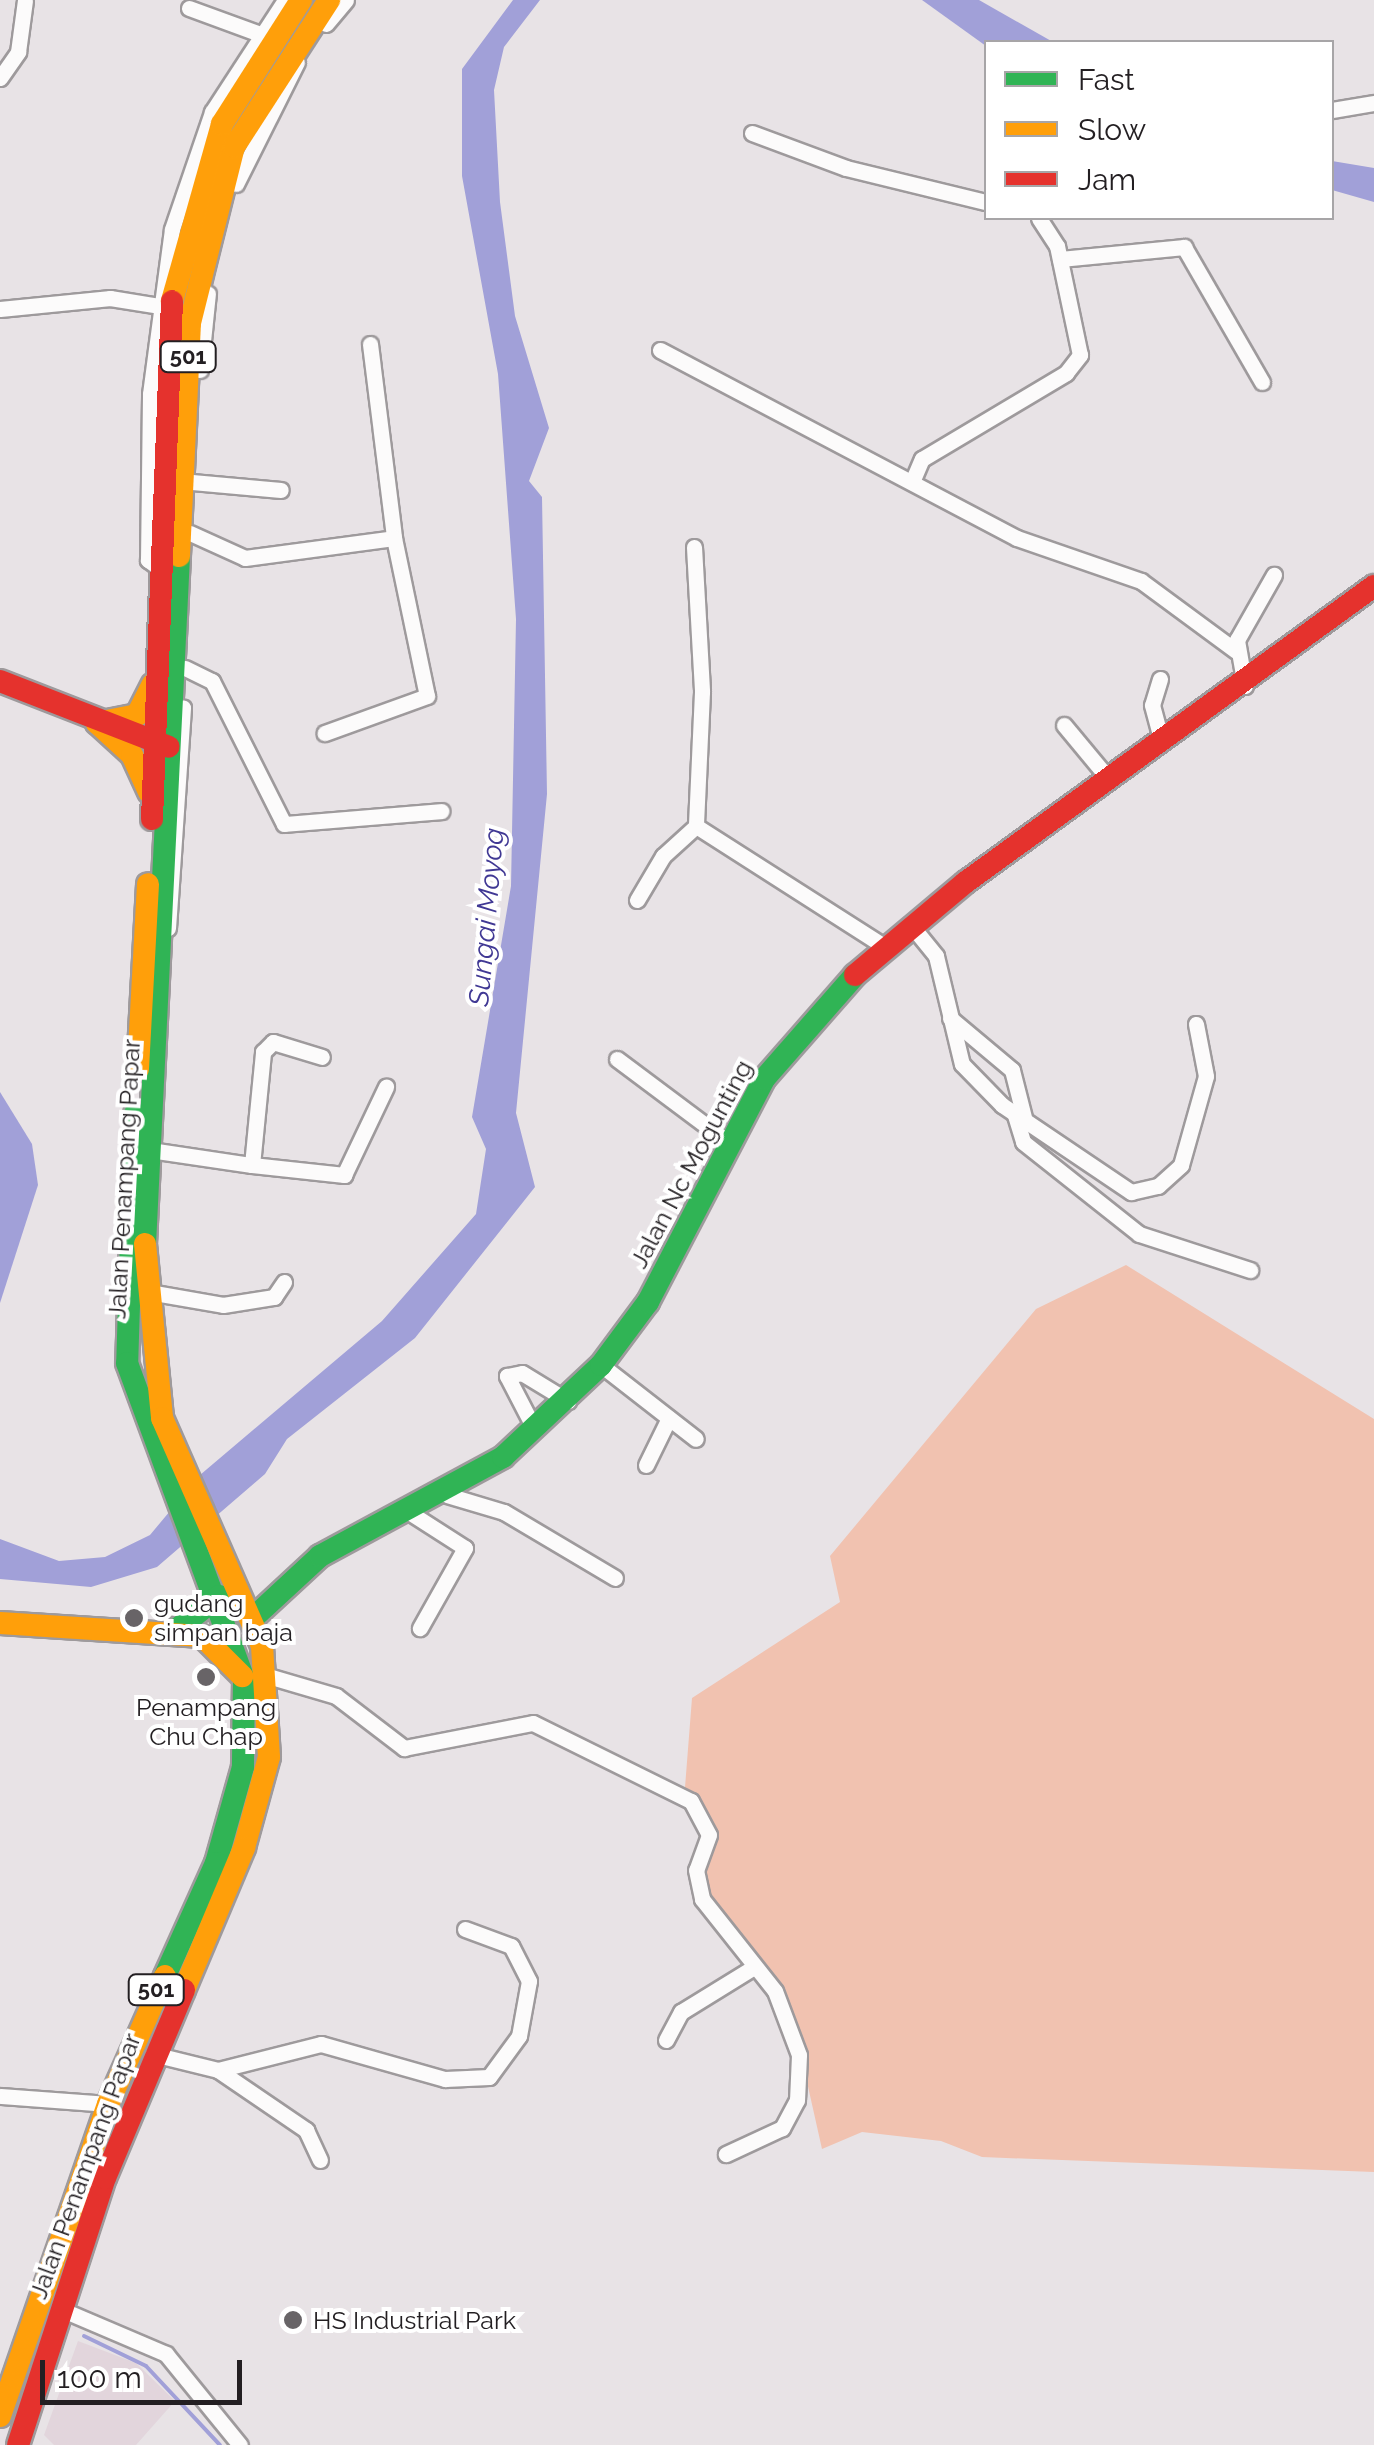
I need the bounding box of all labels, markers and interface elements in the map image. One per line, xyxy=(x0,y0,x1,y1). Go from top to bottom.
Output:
legend xyxy=(984,40,1334,220)
text: Fast xyxy=(1078,62,1135,97)
text: Slow xyxy=(1078,112,1146,147)
text: Jam xyxy=(1078,162,1136,197)
road number: 501 xyxy=(158,340,218,374)
water label: Sungai Moyog xyxy=(462,826,512,1008)
street label: Jalan Penampang Papar xyxy=(102,1038,146,1320)
street label: Jalan Nc Mogunting xyxy=(623,1055,759,1273)
place label: gudang simpan baja xyxy=(154,1589,293,1648)
marker: gudang simpan baja xyxy=(123,1607,145,1629)
marker: Penampang Chu Chap xyxy=(195,1666,217,1688)
place label: Penampang Chu Chap xyxy=(136,1693,276,1752)
road number: 501 xyxy=(126,1973,186,2007)
street label: Jalan Penampang Papar xyxy=(23,2029,147,2303)
place label: HS Industrial Park xyxy=(313,2305,517,2335)
marker: HS Industrial Park xyxy=(282,2309,304,2331)
scale bar xyxy=(45,2340,248,2402)
text: 100 m xyxy=(57,2360,142,2395)

